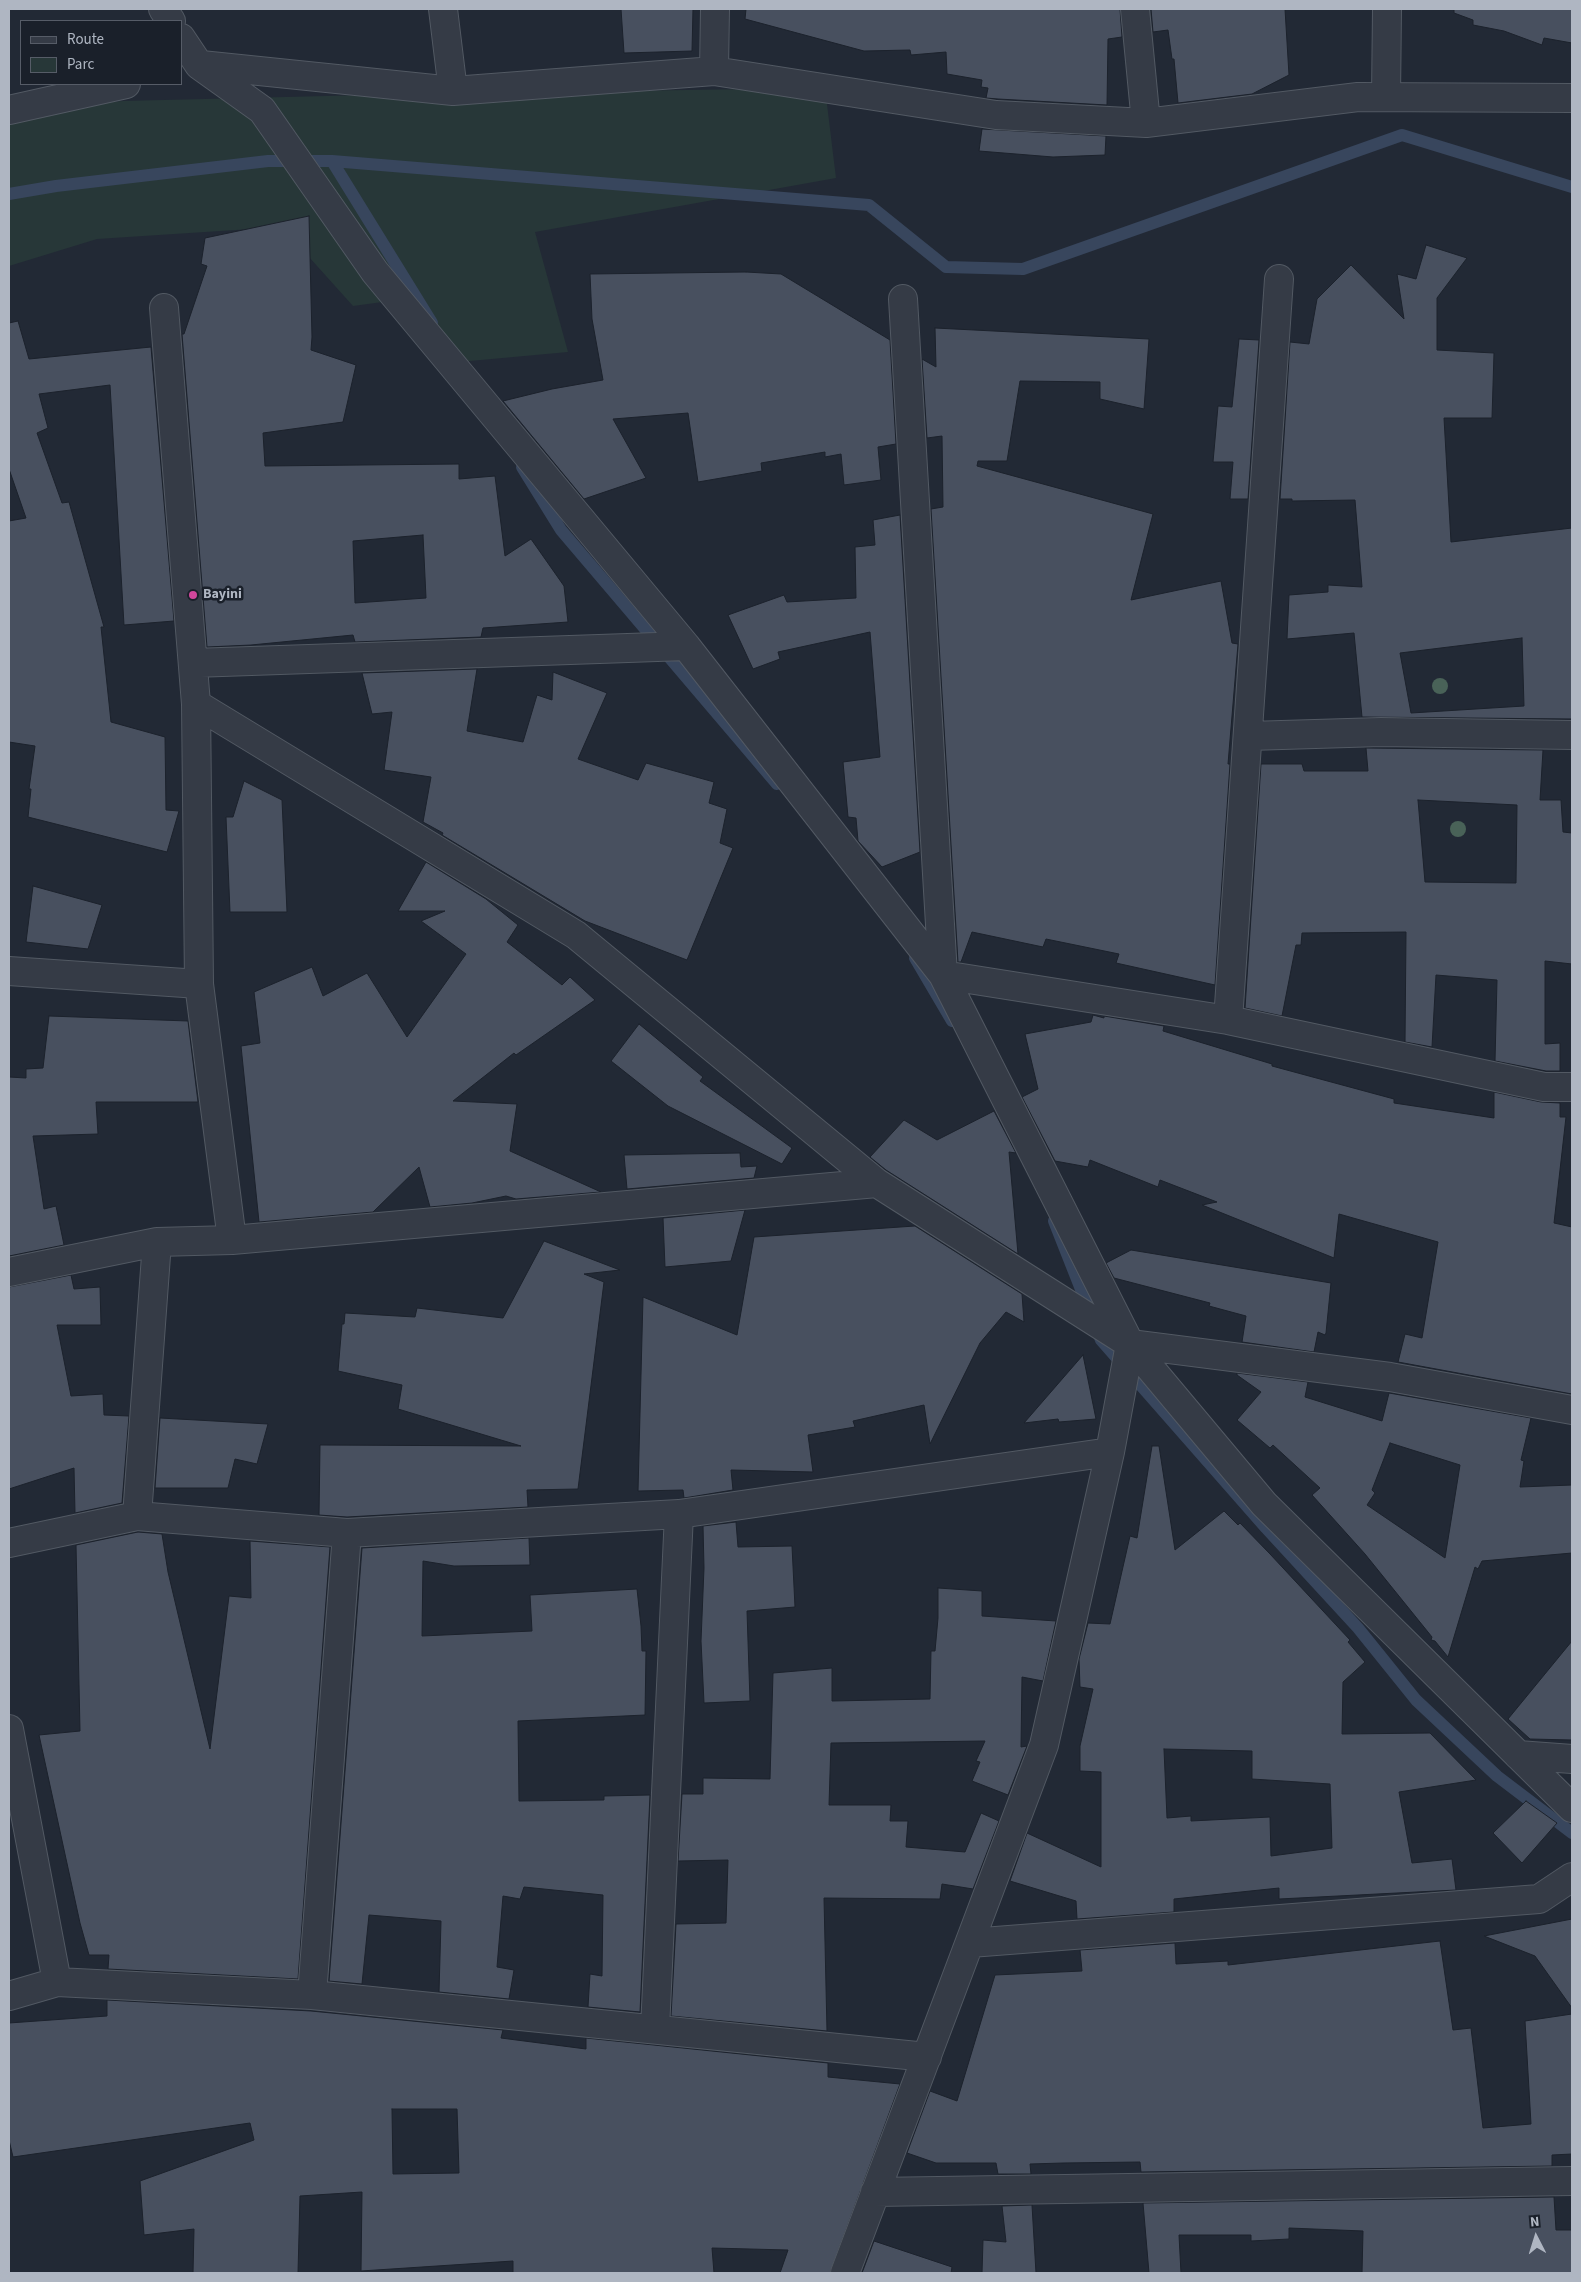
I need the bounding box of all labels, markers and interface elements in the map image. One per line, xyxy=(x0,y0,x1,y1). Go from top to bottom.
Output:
legend xyxy=(20,20,182,85)
text: Route xyxy=(67,29,104,50)
text: Parc xyxy=(67,54,94,75)
place label: Bayini xyxy=(203,587,242,603)
marker: Bayini xyxy=(187,589,199,601)
north arrow xyxy=(1511,2212,1561,2262)
text: N xyxy=(1529,2212,1540,2232)

